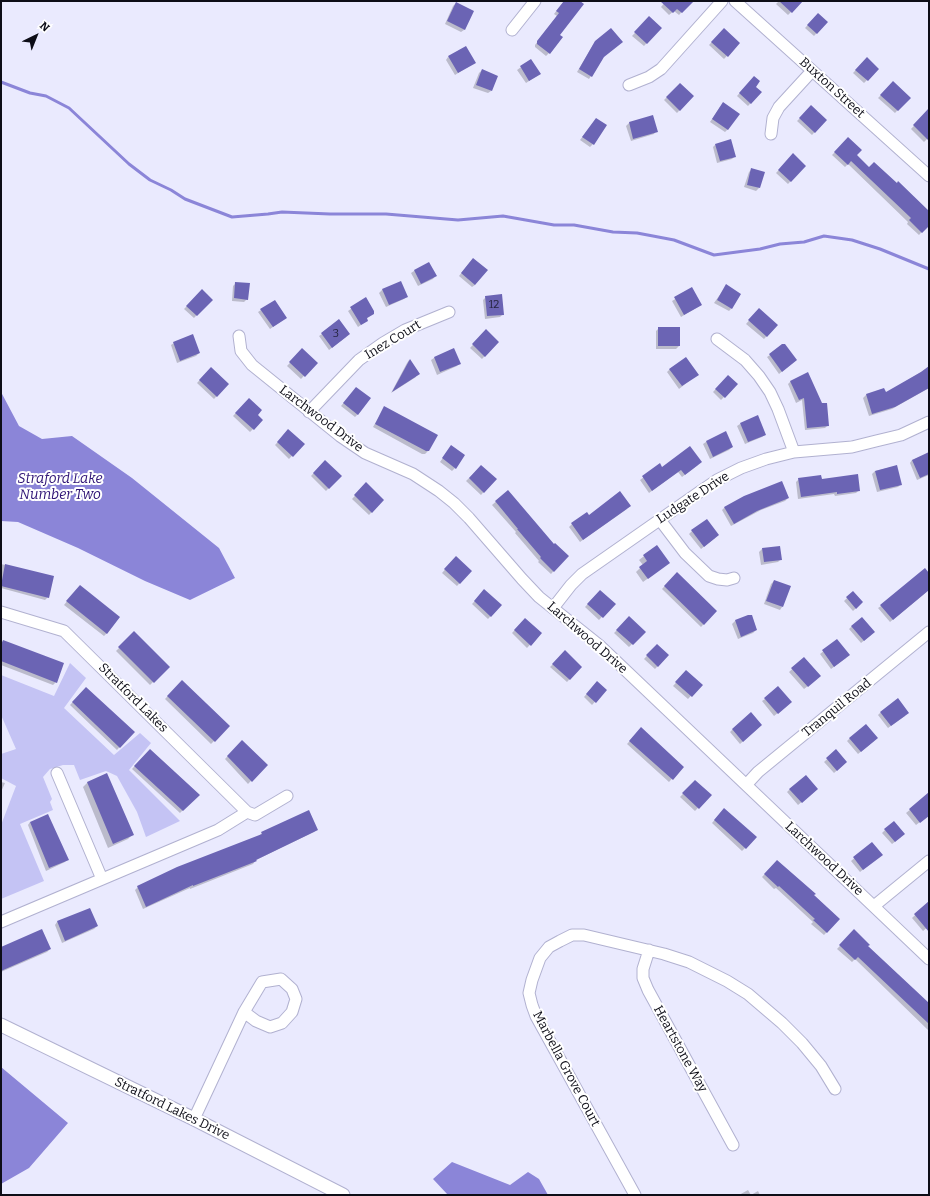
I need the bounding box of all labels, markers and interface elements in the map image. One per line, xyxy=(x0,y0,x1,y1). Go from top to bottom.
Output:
north arrow xyxy=(16,16,56,56)
text: N xyxy=(37,19,52,35)
street label: Buxton Street xyxy=(796,55,868,121)
house number: 12 xyxy=(489,298,499,312)
street label: Inez Court xyxy=(362,317,424,363)
house number: 3 xyxy=(333,327,339,341)
street label: Larchwood Drive xyxy=(276,382,366,456)
street label: Ludgate Drive xyxy=(654,469,732,527)
water label: Straford Lake Number Two xyxy=(18,471,102,504)
street label: Larchwood Drive xyxy=(544,599,630,677)
street label: Stratford Lakes xyxy=(95,660,171,736)
street label: Tranquil Road xyxy=(799,675,875,741)
street label: Larchwood Drive xyxy=(782,819,866,899)
street label: Heartstone Way xyxy=(650,1003,710,1095)
street label: Marbella Grove Court xyxy=(529,1009,603,1129)
street label: Stratford Lakes Drive xyxy=(112,1074,232,1144)

